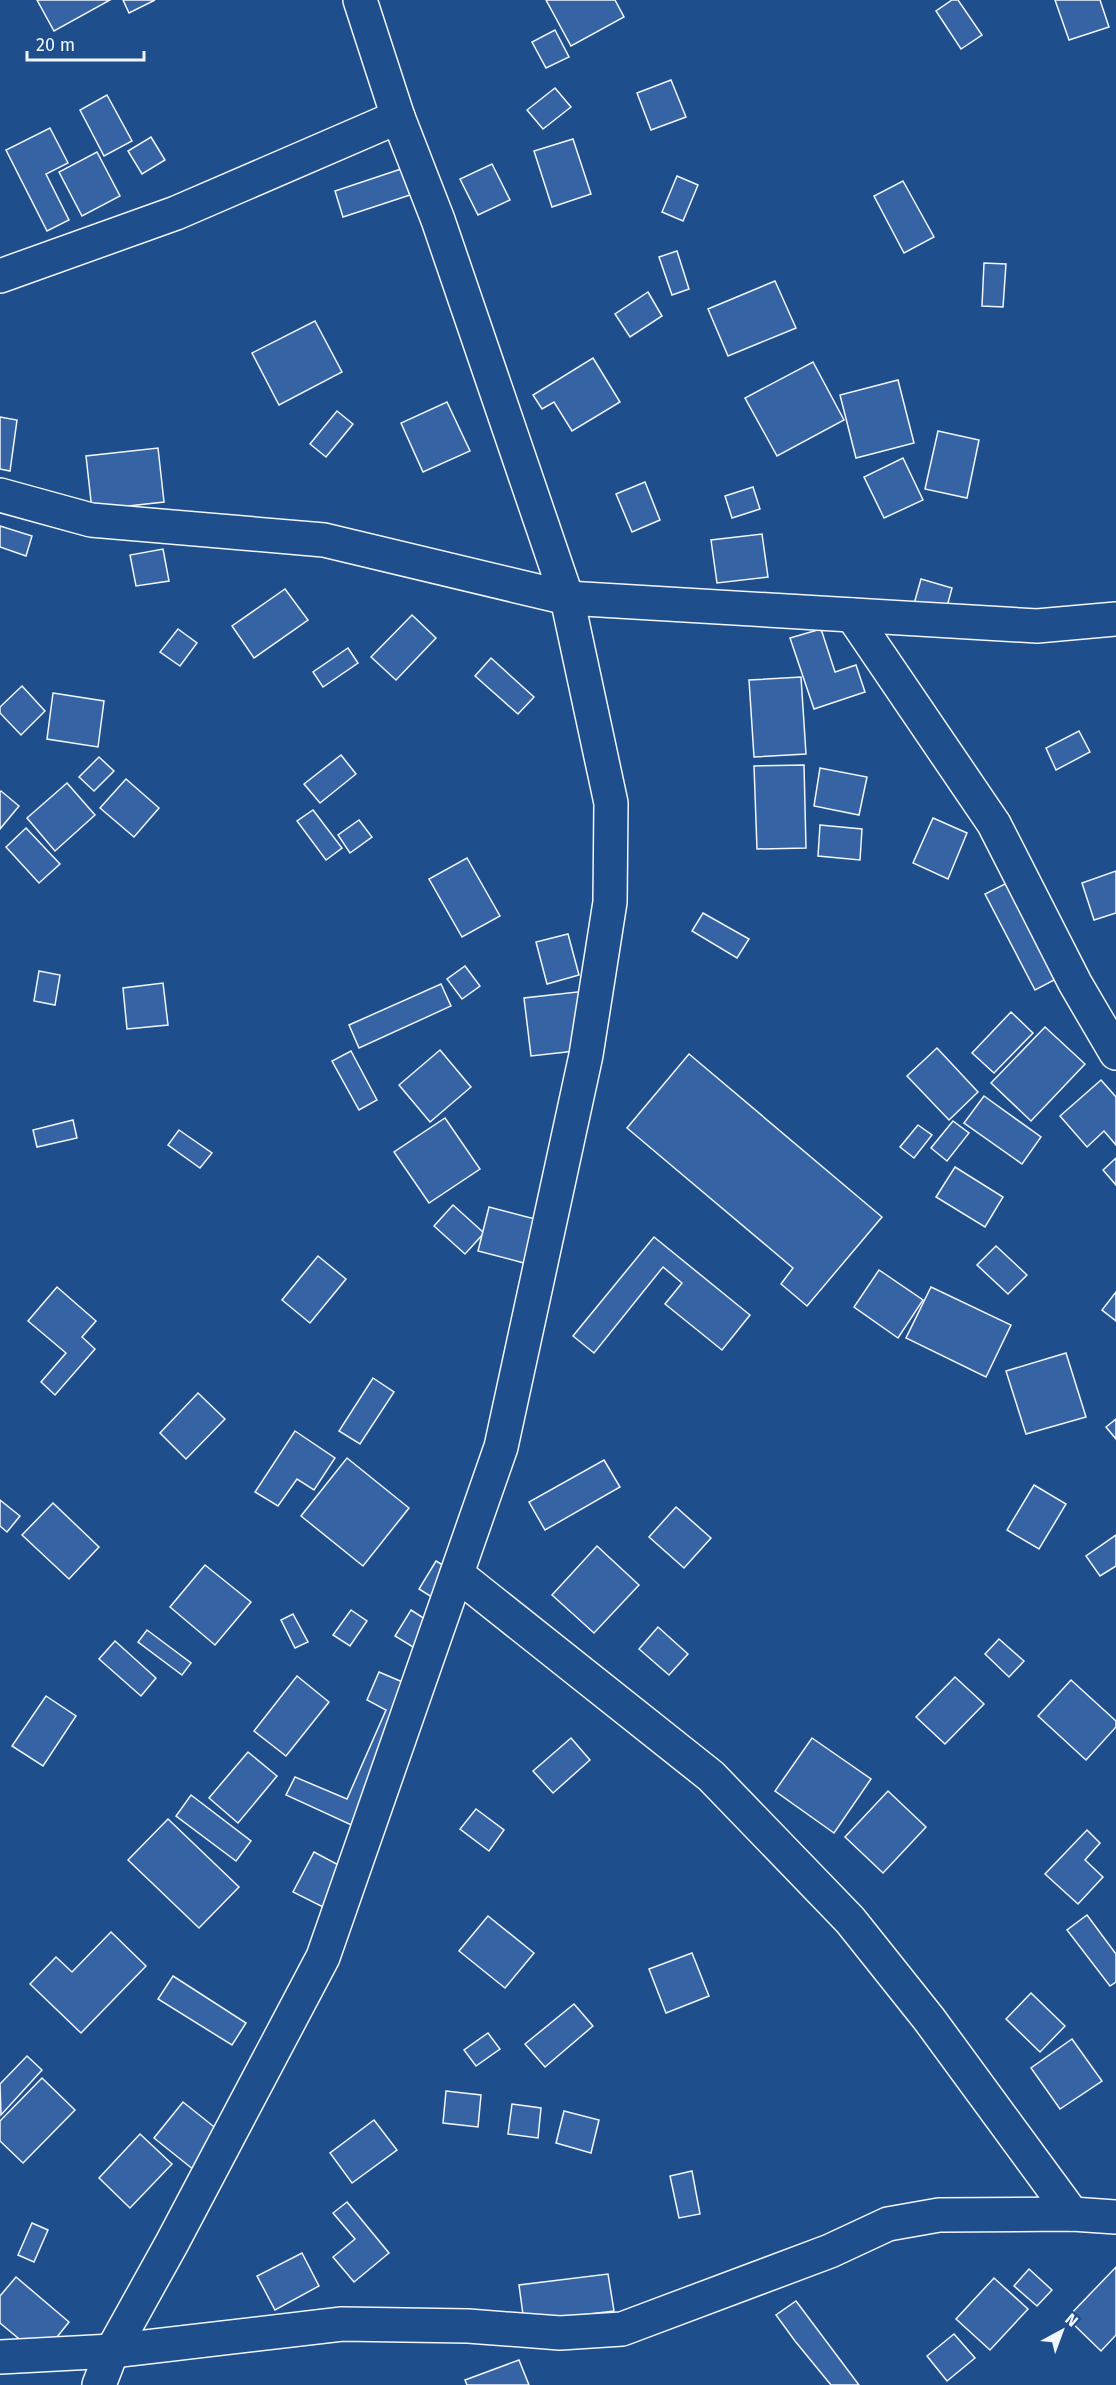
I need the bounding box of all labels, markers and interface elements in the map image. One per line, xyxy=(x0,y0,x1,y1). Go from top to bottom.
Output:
scale bar xyxy=(27,24,144,62)
text: 20 m xyxy=(36,34,75,56)
north arrow xyxy=(1032,2301,1092,2361)
text: N xyxy=(1061,2309,1082,2331)

